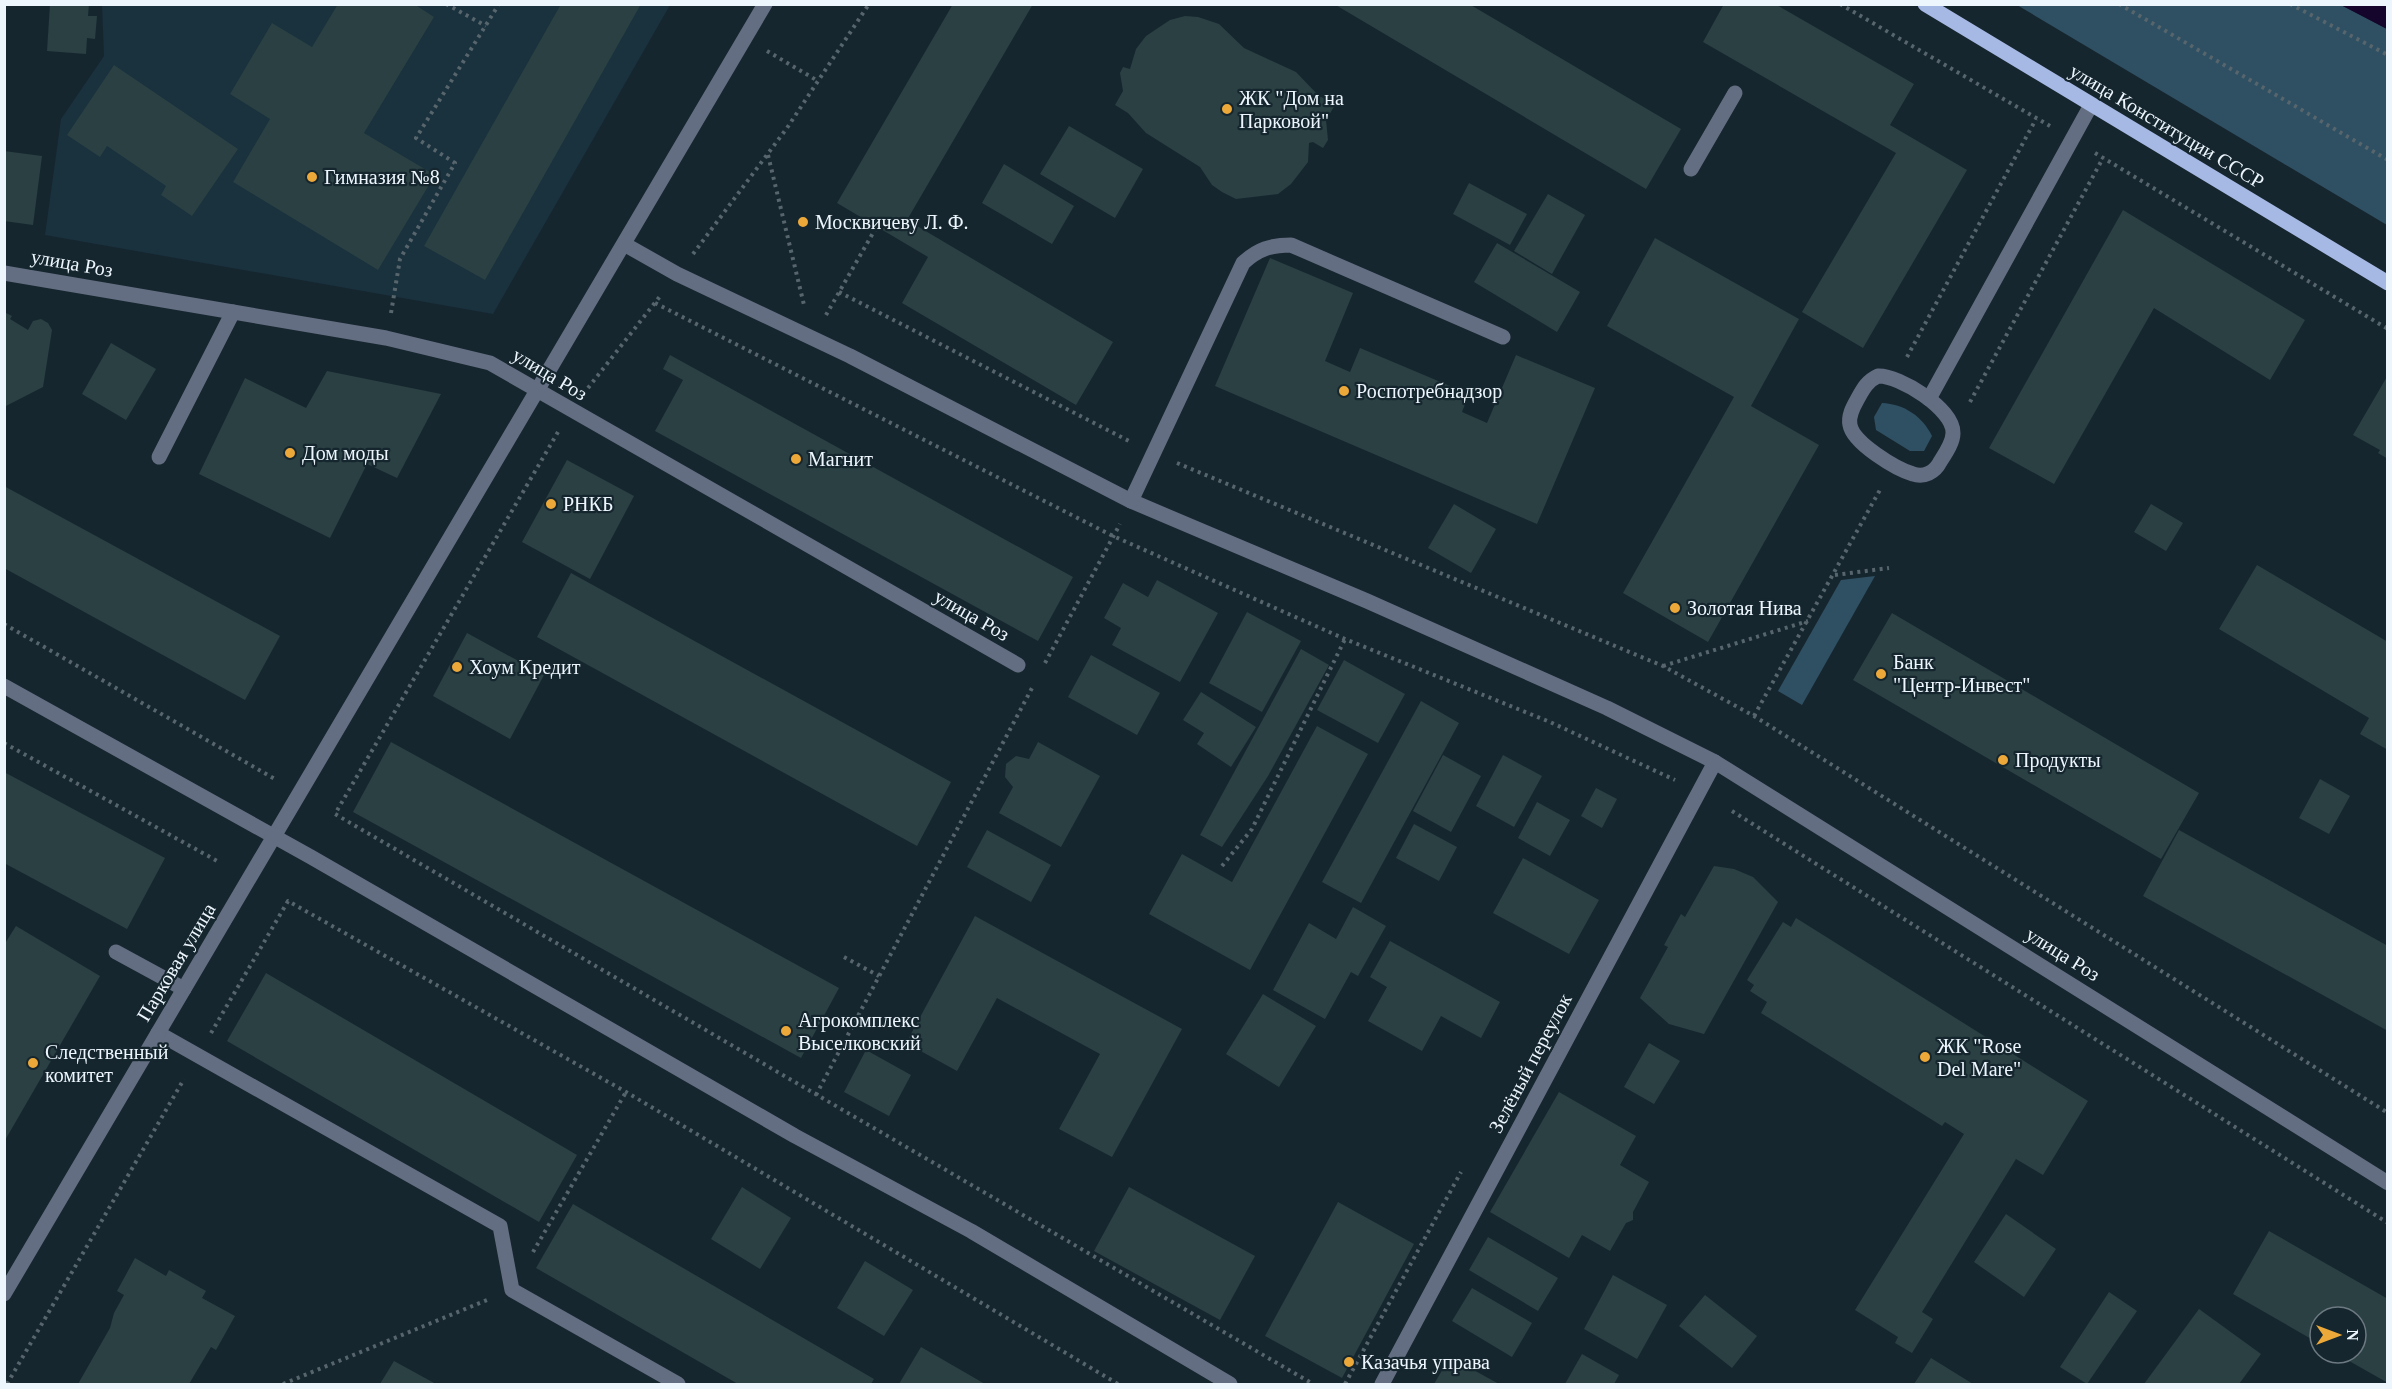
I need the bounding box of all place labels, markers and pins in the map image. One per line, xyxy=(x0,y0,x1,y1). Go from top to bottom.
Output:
place label: ЖК "Дом на Парковой" xyxy=(1239,87,1344,133)
marker: ЖК "Дом на Парковой" xyxy=(1220,102,1234,116)
place label: Гимназия №8 xyxy=(324,166,440,188)
marker: Гимназия №8 xyxy=(305,170,319,184)
place label: Москвичеву Л. Ф. xyxy=(815,211,969,234)
marker: Москвичеву Л. Ф. xyxy=(796,215,810,229)
place label: Роспотребнадзор xyxy=(1356,380,1502,403)
marker: Роспотребнадзор xyxy=(1337,384,1351,398)
place label: Дом моды xyxy=(302,442,389,465)
marker: Дом моды xyxy=(283,446,297,460)
place label: Магнит xyxy=(808,448,873,470)
marker: Магнит xyxy=(789,452,803,466)
place label: РНКБ xyxy=(563,493,613,515)
marker: РНКБ xyxy=(544,497,558,511)
place label: Золотая Нива xyxy=(1687,597,1802,619)
marker: Золотая Нива xyxy=(1668,601,1682,615)
place label: Банк "Центр-Инвест" xyxy=(1893,651,2030,697)
place label: Хоум Кредит xyxy=(469,656,581,679)
marker: Хоум Кредит xyxy=(450,660,464,674)
marker: Банк "Центр-Инвест" xyxy=(1874,667,1888,681)
place label: Продукты xyxy=(2015,749,2101,772)
marker: Продукты xyxy=(1996,753,2010,767)
place label: Агрокомплекс Выселковский xyxy=(798,1009,921,1054)
marker: Агрокомплекс Выселковский xyxy=(779,1024,793,1038)
place label: ЖК "Rose Del Mare" xyxy=(1937,1035,2022,1080)
place label: Следственный комитет xyxy=(45,1041,169,1086)
marker: ЖК "Rose Del Mare" xyxy=(1918,1050,1932,1064)
marker: Следственный комитет xyxy=(26,1056,40,1070)
place label: Казачья управа xyxy=(1361,1351,1490,1374)
marker: Казачья управа xyxy=(1342,1355,1356,1369)

